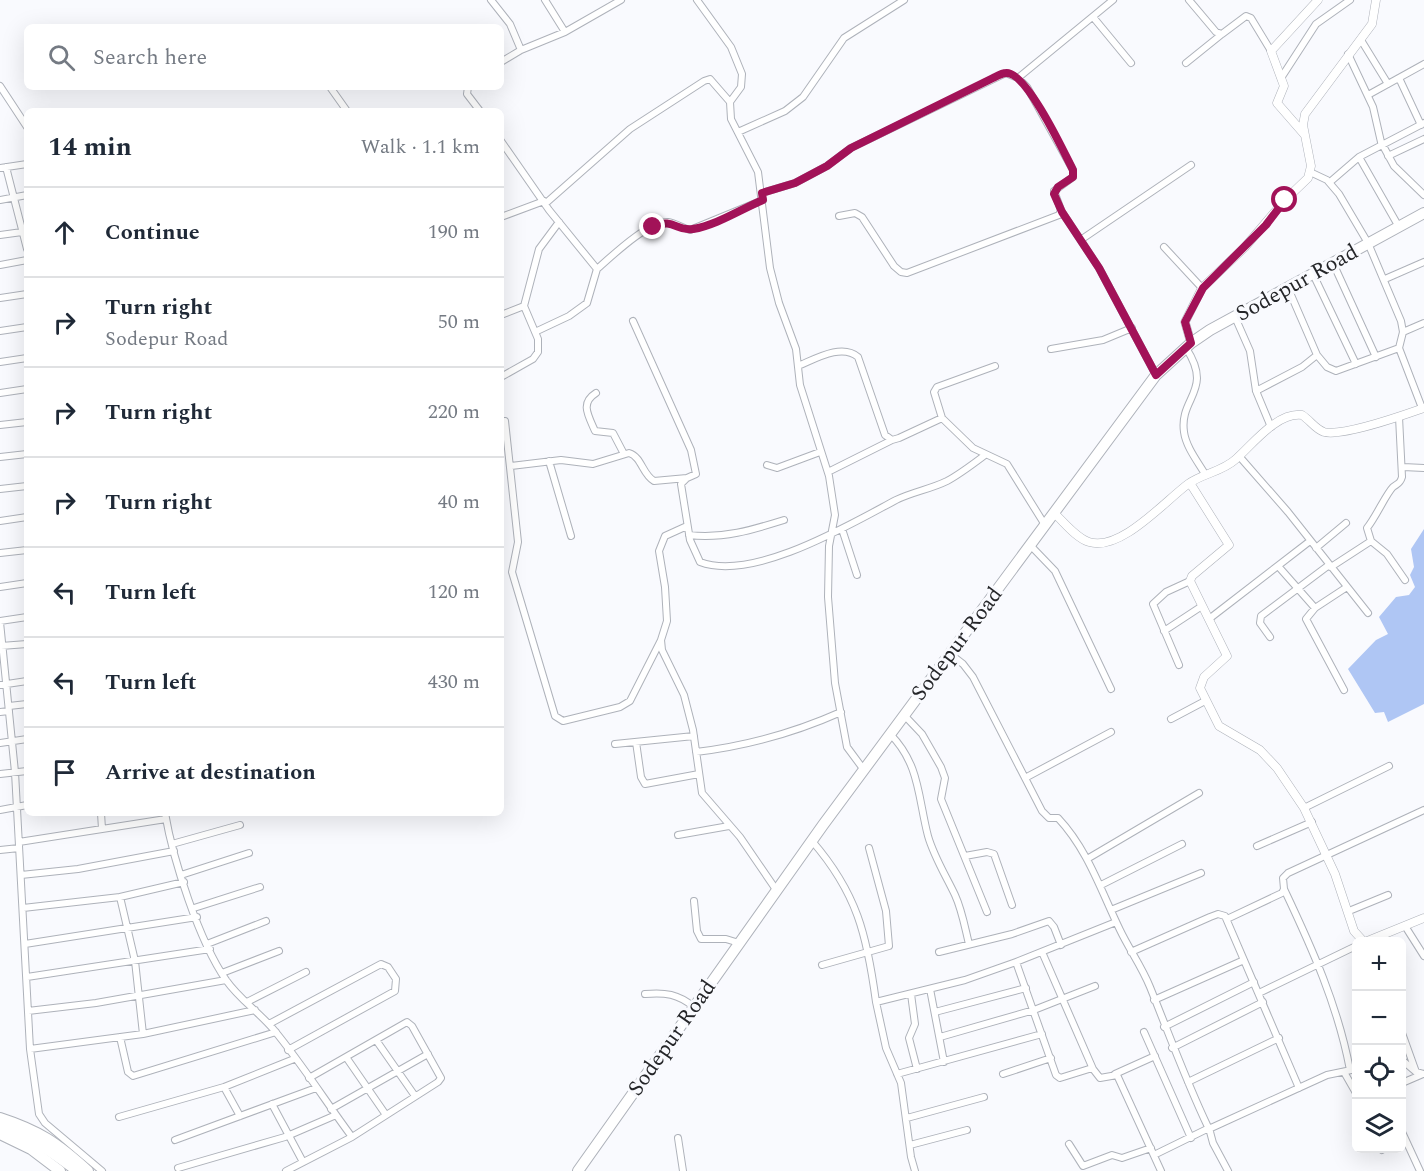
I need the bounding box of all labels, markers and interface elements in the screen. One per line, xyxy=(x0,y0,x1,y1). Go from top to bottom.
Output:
search box xyxy=(24,24,504,90)
icon: search xyxy=(45,41,78,74)
text: Search here xyxy=(93,41,207,74)
text: 14 min xyxy=(48,127,132,167)
text: Walk · 1.1 km xyxy=(361,132,480,162)
route start xyxy=(1271,186,1297,212)
route end xyxy=(639,213,665,239)
icon: ahead xyxy=(48,216,81,249)
text: Continue xyxy=(105,216,200,249)
text: 190 m xyxy=(428,217,480,247)
street label: Sodepur Road xyxy=(1230,236,1364,330)
text: Turn right xyxy=(105,291,212,324)
icon: right xyxy=(48,306,81,339)
text: 50 m xyxy=(438,307,480,337)
text: Sodepur Road xyxy=(105,324,228,354)
icon: right xyxy=(48,396,81,429)
text: Turn right xyxy=(105,396,212,429)
text: 220 m xyxy=(428,397,480,427)
icon: right xyxy=(48,486,81,519)
text: Turn right xyxy=(105,486,212,519)
text: 40 m xyxy=(438,487,480,517)
icon: left xyxy=(48,576,81,609)
text: Turn left xyxy=(105,576,197,609)
text: 120 m xyxy=(428,577,480,607)
street label: Sodepur Road xyxy=(903,580,1011,708)
icon: left xyxy=(48,666,81,699)
text: Turn left xyxy=(105,666,197,699)
text: 430 m xyxy=(428,667,480,697)
icon: arrive xyxy=(48,756,81,789)
text: Arrive at destination xyxy=(105,756,316,789)
map controls xyxy=(1352,937,1406,1153)
button: + xyxy=(1352,937,1406,991)
street label: Sodepur Road xyxy=(620,973,724,1103)
button: − xyxy=(1352,991,1406,1045)
button: locate xyxy=(1352,1045,1406,1099)
button: layers xyxy=(1352,1099,1406,1153)

